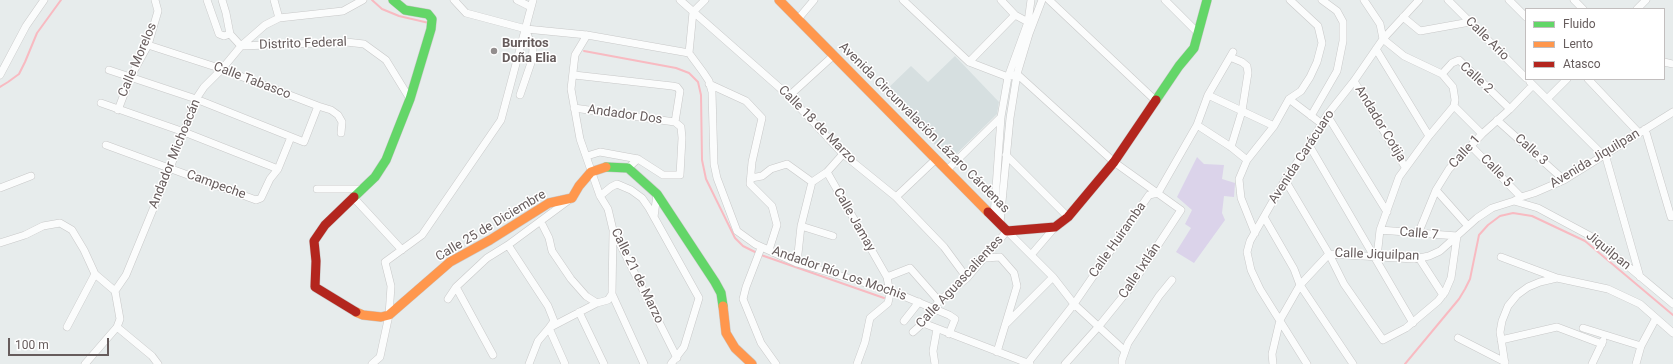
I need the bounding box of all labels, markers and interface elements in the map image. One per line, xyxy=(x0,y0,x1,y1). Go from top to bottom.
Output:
legend xyxy=(1525,8,1665,80)
street label: Calle Ario xyxy=(1462,14,1512,64)
text: Fluido xyxy=(1563,17,1596,31)
street label: Calle Morelos xyxy=(115,21,161,99)
street label: Distrito Federal xyxy=(259,35,347,53)
place label: Burritos Doña Elia xyxy=(502,36,556,67)
text: Lento xyxy=(1563,37,1593,51)
street label: Avenida Circunvalación Lázaro Cárdenas xyxy=(835,39,1013,217)
marker: Burritos Doña Elia xyxy=(489,46,499,56)
text: Atasco xyxy=(1563,57,1601,71)
street label: Calle Tabasco xyxy=(211,59,293,103)
street label: Calle 2 xyxy=(1456,59,1496,97)
street label: Calle 18 de Marzo xyxy=(775,83,859,167)
street label: Andador Cotija xyxy=(1351,83,1409,165)
street label: Andador Michoacán xyxy=(146,97,204,211)
street label: Andador Dos xyxy=(587,102,663,128)
street label: Avenida Carácuaro xyxy=(1266,107,1338,207)
street label: Avenida Jiquilpan xyxy=(1547,126,1643,192)
street label: Calle 3 xyxy=(1511,131,1551,169)
street label: Calle 1 xyxy=(1446,132,1484,172)
street label: Calle 5 xyxy=(1477,151,1515,191)
street label: Campeche xyxy=(184,167,248,203)
street label: Calle Jamay xyxy=(830,185,878,255)
street label: Calle 25 de Diciembre xyxy=(433,187,549,265)
street label: Calle Huiramba xyxy=(1086,199,1150,281)
street label: Calle 7 xyxy=(1399,225,1439,243)
street label: Calle 21 de Marzo xyxy=(607,226,667,326)
street label: Jiquilpan xyxy=(1583,228,1633,274)
street label: Calle Aguascalientes xyxy=(913,232,1007,332)
street label: Calle Ixtlán xyxy=(1116,240,1164,302)
street label: Andador Río Los Mochis xyxy=(770,244,908,304)
street label: Calle Jiquilpan xyxy=(1334,246,1420,264)
scale bar xyxy=(10,330,111,356)
text: 100 m xyxy=(15,338,49,352)

